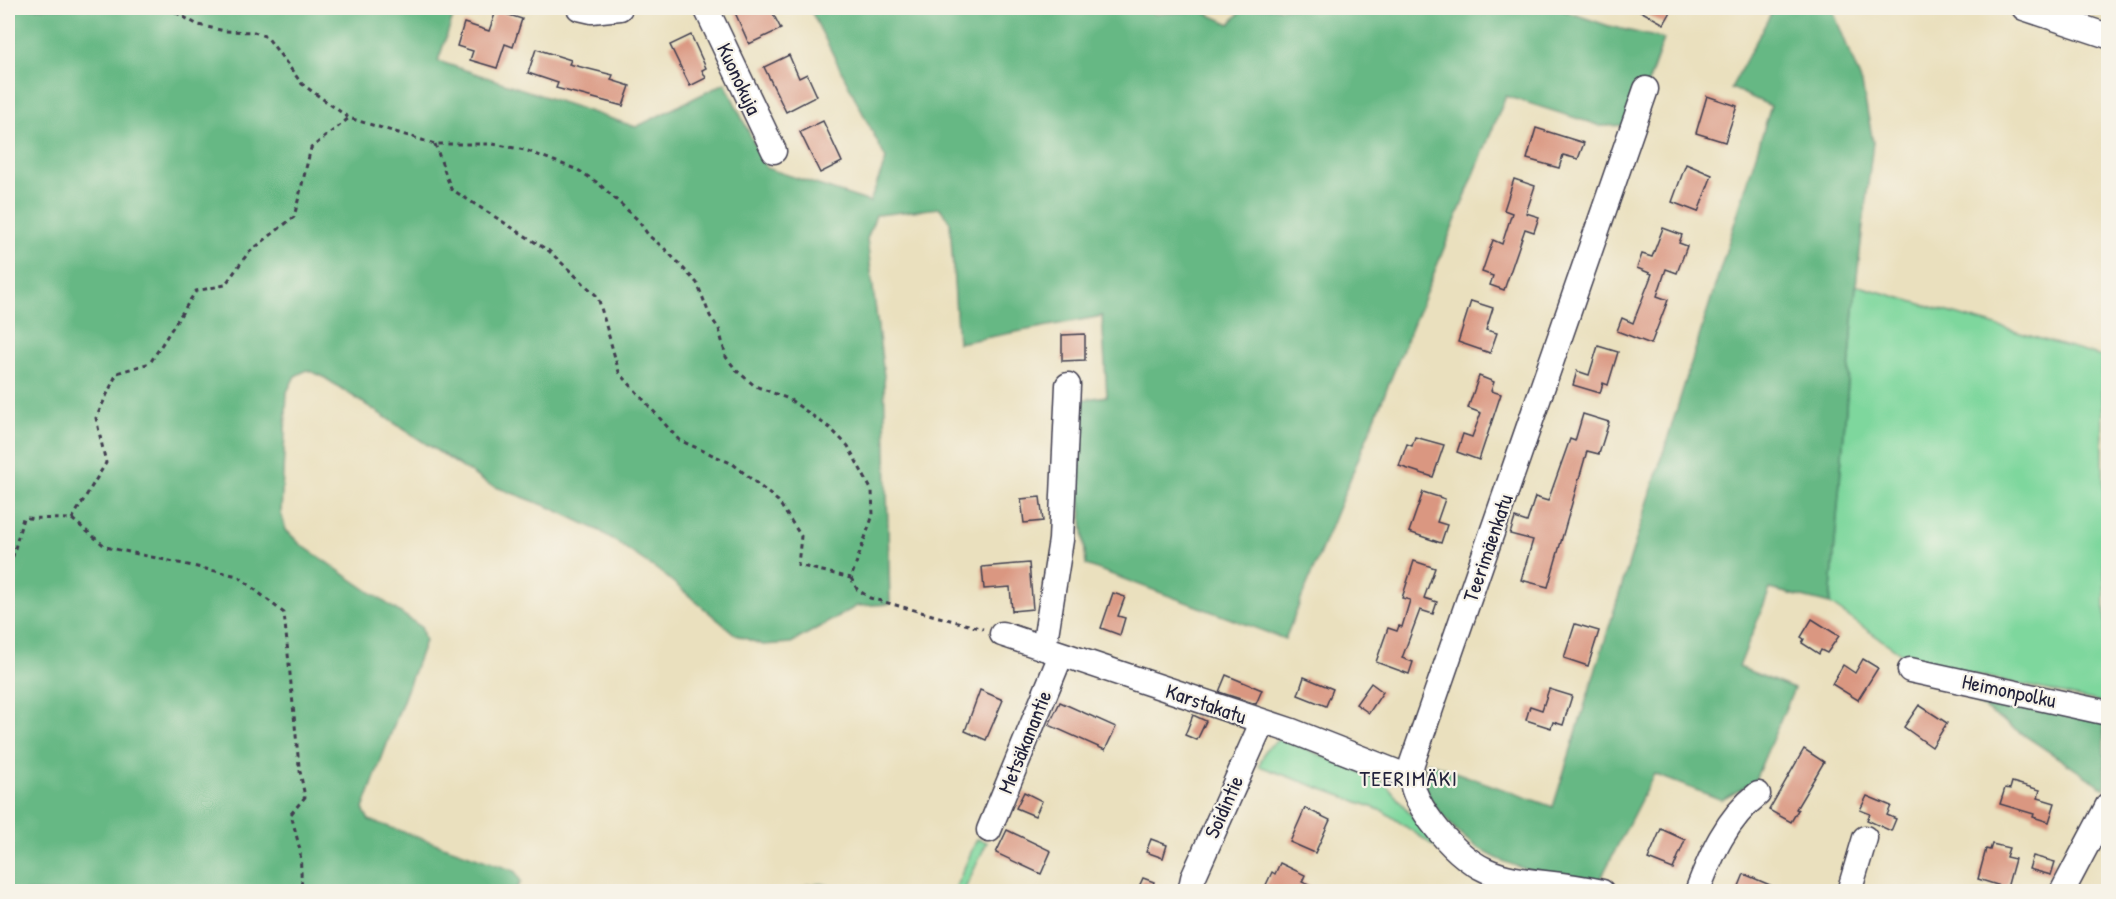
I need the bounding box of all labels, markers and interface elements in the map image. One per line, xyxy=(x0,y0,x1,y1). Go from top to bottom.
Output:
street label: Kuonokuja xyxy=(710,38,769,119)
street label: Teerimäenkatu xyxy=(1456,489,1520,606)
street label: Heimonpolku xyxy=(1959,666,2059,715)
street label: Karstakatu xyxy=(1162,676,1251,731)
street label: Metsäkanantie xyxy=(991,686,1058,798)
district label: TEERIMÄKI xyxy=(1360,763,1458,793)
street label: Soidintie xyxy=(1197,771,1250,843)

